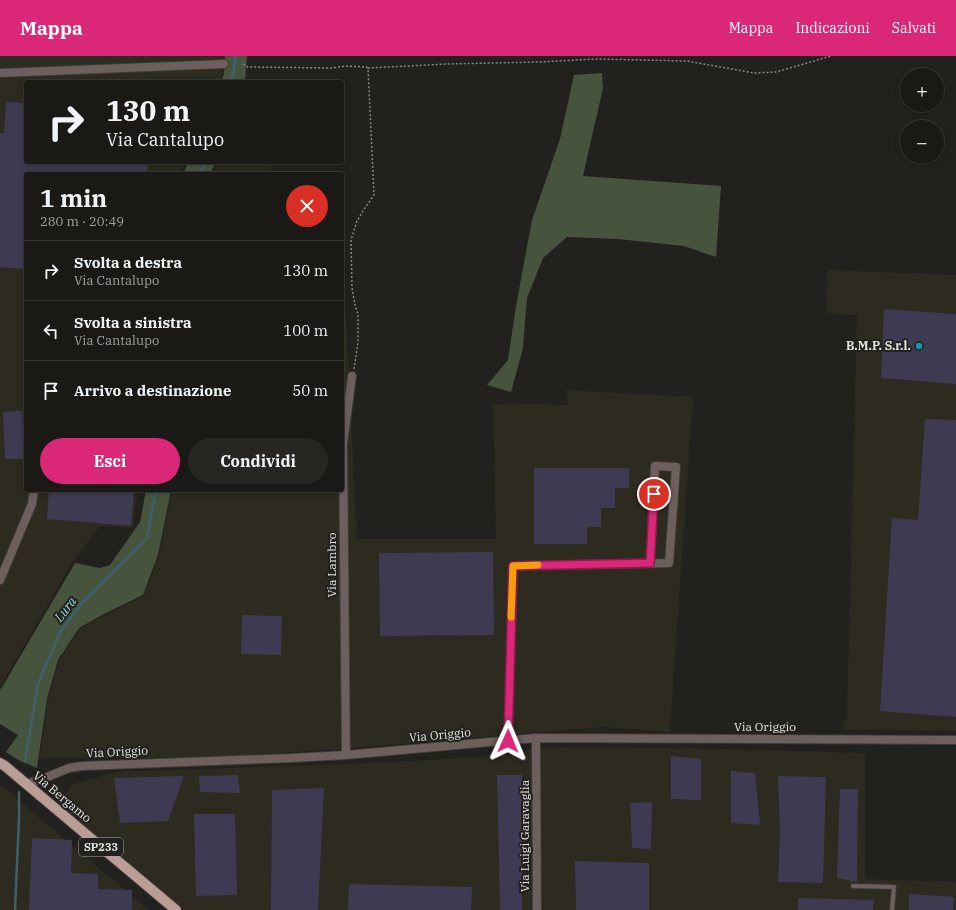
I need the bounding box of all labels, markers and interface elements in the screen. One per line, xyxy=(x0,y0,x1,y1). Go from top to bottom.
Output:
text: Mappa xyxy=(20,16,83,40)
text: Mappa xyxy=(729,19,773,37)
text: Indicazioni xyxy=(795,19,870,37)
text: Salvati xyxy=(892,19,936,37)
map controls xyxy=(900,68,944,164)
button: + xyxy=(900,68,944,112)
text: 130 m xyxy=(106,92,190,129)
icon: right xyxy=(40,96,92,148)
button: − xyxy=(900,120,944,164)
text: Via Cantalupo xyxy=(106,128,224,151)
text: 1 min xyxy=(40,182,107,214)
button: close xyxy=(286,185,328,227)
text: 280 m · 20:49 xyxy=(40,213,124,230)
text: Svolta a destra xyxy=(74,253,182,272)
icon: right xyxy=(40,260,62,282)
text: 130 m xyxy=(283,261,328,280)
text: Via Cantalupo xyxy=(74,272,159,289)
text: Svolta a sinistra xyxy=(74,313,192,332)
icon: left xyxy=(40,320,62,342)
text: 100 m xyxy=(283,321,328,340)
text: Via Cantalupo xyxy=(74,332,159,349)
place label: B.M.P. S.r.l. xyxy=(846,338,911,353)
marker: B.M.P. S.r.l. xyxy=(914,341,924,351)
icon: arrive xyxy=(40,380,62,402)
text: Arrivo a destinazione xyxy=(74,381,231,400)
text: 50 m xyxy=(292,381,328,400)
button: Esci xyxy=(40,438,180,484)
button: Condividi xyxy=(188,438,328,484)
pin xyxy=(637,477,671,511)
icon: arrive xyxy=(643,483,665,505)
street label: Via Lambro xyxy=(324,532,339,598)
water label: Lura xyxy=(50,593,80,626)
street label: Via Origgio xyxy=(734,719,796,734)
position arrow xyxy=(487,720,529,762)
street label: Via Origgio xyxy=(408,724,472,745)
street label: Via Origgio xyxy=(86,742,149,761)
street label: Via Bergamo xyxy=(30,768,95,826)
street label: Via Luigi Garavaglia xyxy=(517,779,532,892)
road number: SP233 xyxy=(79,838,123,856)

